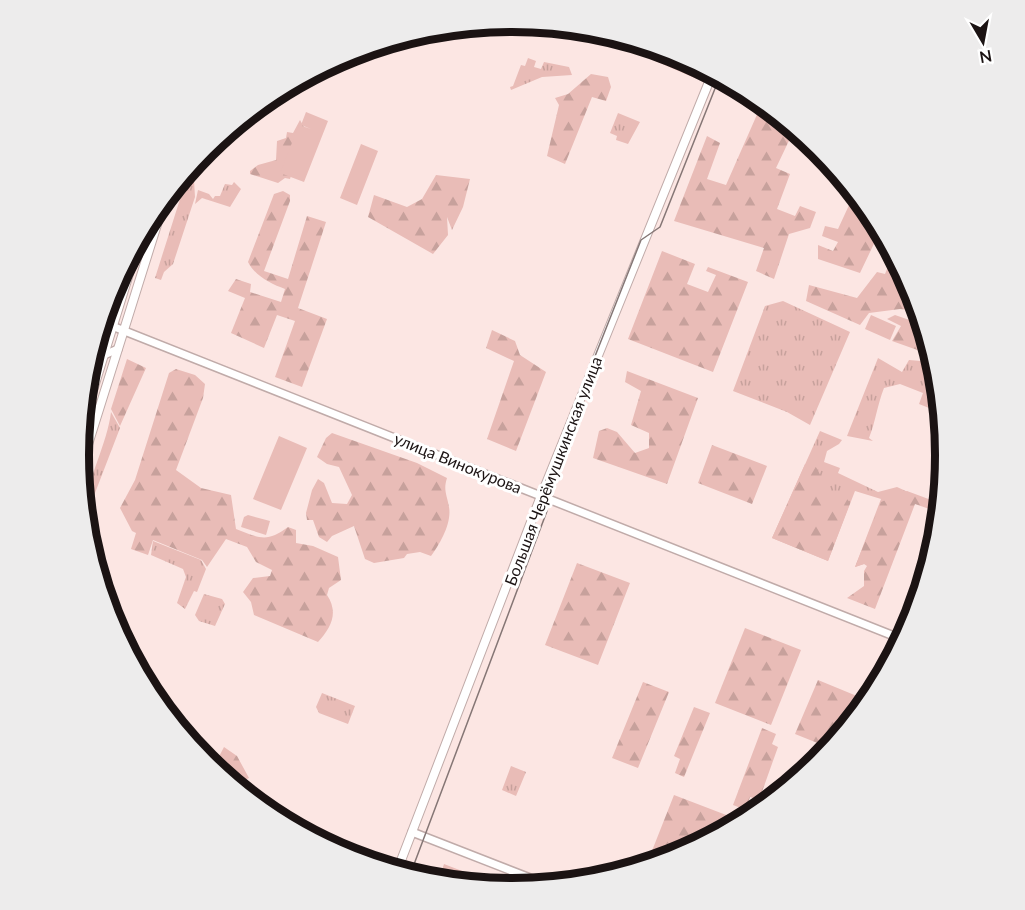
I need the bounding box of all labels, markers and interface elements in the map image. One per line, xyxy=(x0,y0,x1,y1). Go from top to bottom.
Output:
north arrow xyxy=(953,12,1013,72)
text: N xyxy=(978,47,993,68)
street label: Большая Черёмушкинская улица xyxy=(500,354,605,588)
street label: улица Винокурова xyxy=(392,428,525,497)

